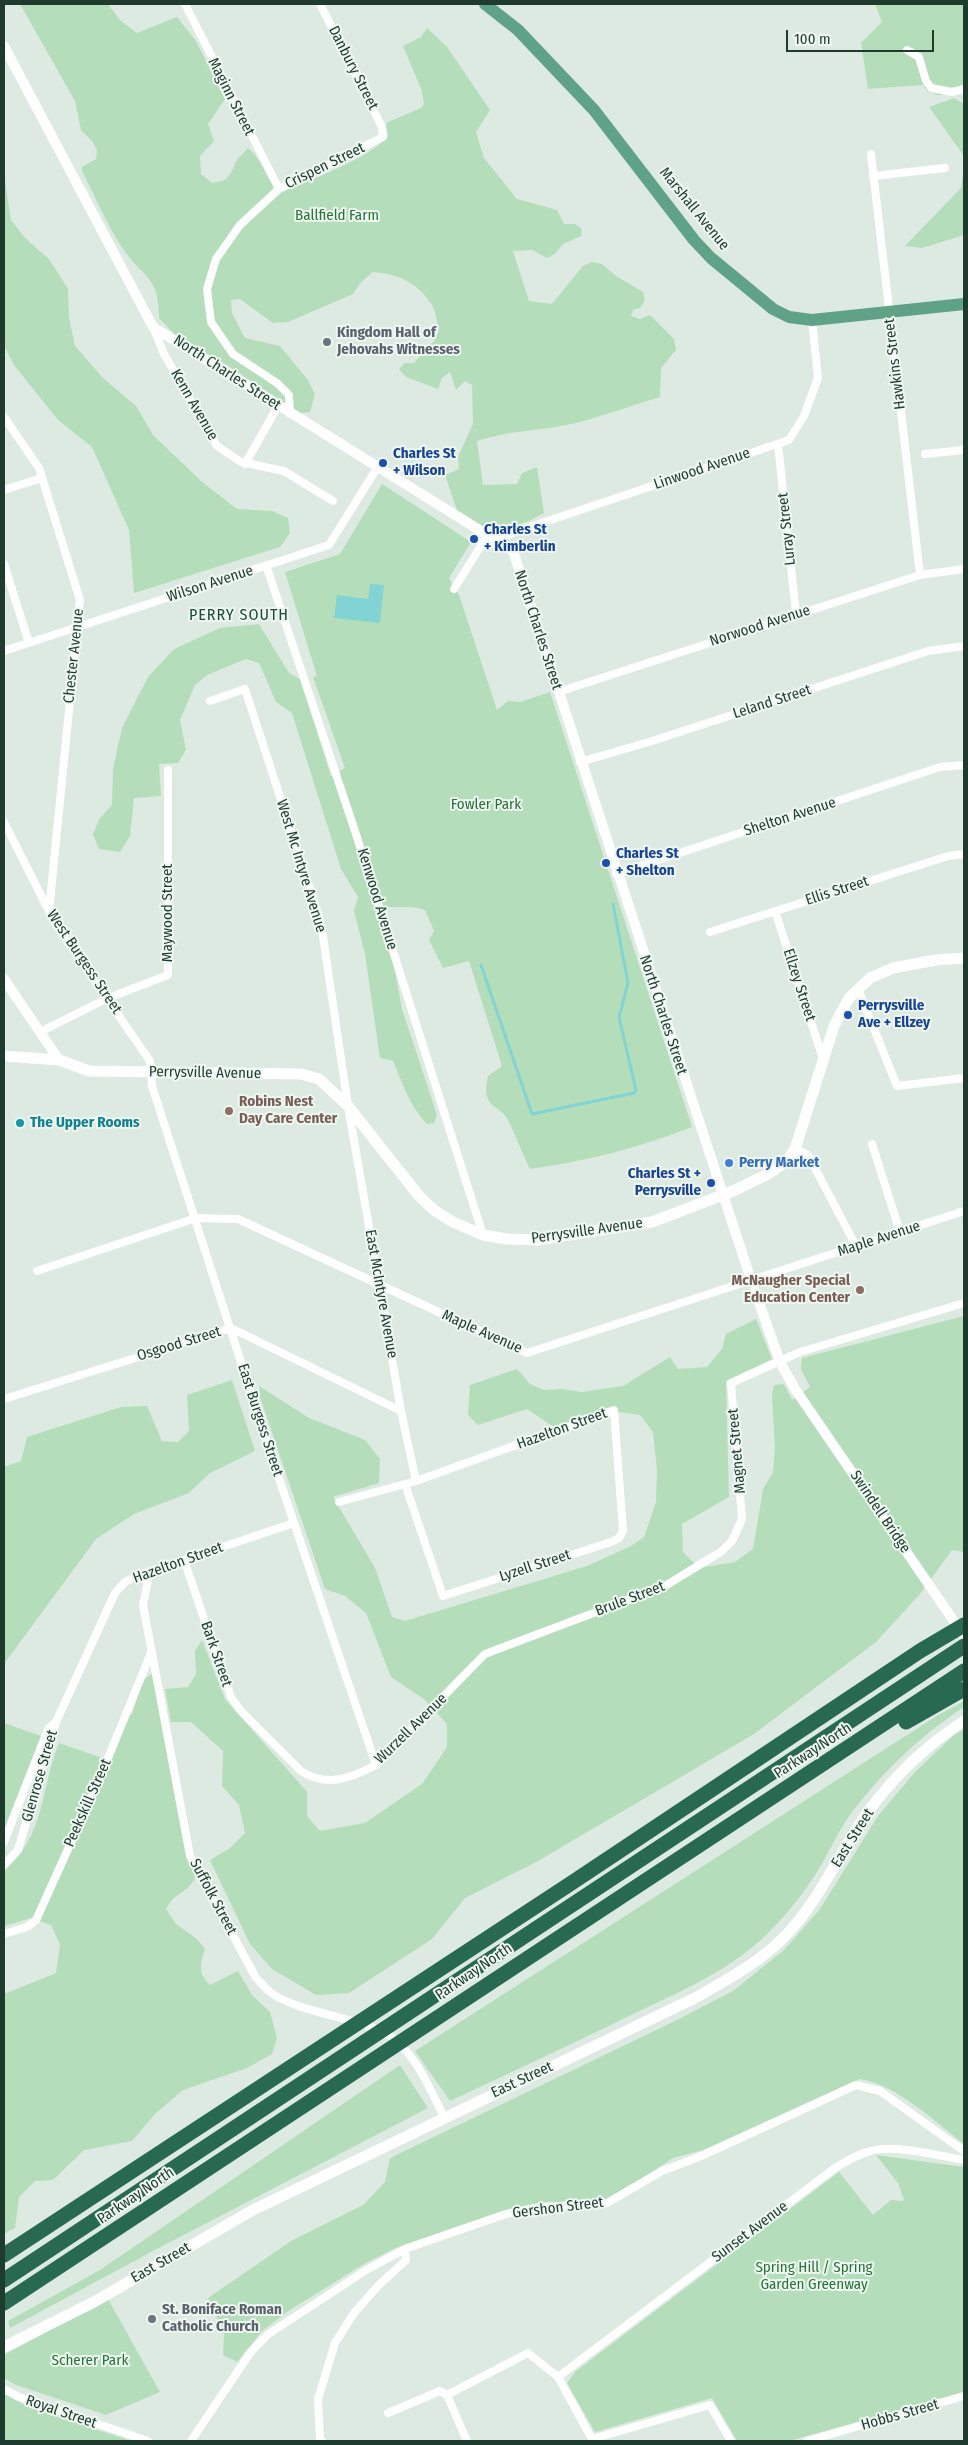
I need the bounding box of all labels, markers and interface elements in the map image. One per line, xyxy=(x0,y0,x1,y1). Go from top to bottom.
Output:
scale bar xyxy=(788,20,936,52)
street label: Danbury Street xyxy=(324,23,382,113)
text: 100 m xyxy=(794,30,831,48)
street label: Maginn Street xyxy=(204,55,258,139)
street label: Crispen Street xyxy=(282,139,368,193)
street label: Marshall Avenue xyxy=(655,164,733,254)
park label: Ballfield Farm xyxy=(295,207,379,225)
street label: Hawkins Street xyxy=(880,317,910,411)
place label: Kingdom Hall of Jehovahs Witnesses xyxy=(337,324,460,359)
street label: North Charles Street xyxy=(170,332,284,414)
marker: Kingdom Hall of Jehovahs Witnesses xyxy=(321,336,333,348)
street label: Kenn Avenue xyxy=(166,366,222,444)
street label: Linwood Avenue xyxy=(652,444,752,494)
place label: Charles St + Wilson xyxy=(393,445,456,480)
marker: Charles St + Wilson xyxy=(377,457,389,469)
street label: Luray Street xyxy=(774,492,800,566)
place label: Charles St + Kimberlin xyxy=(484,521,555,556)
marker: Charles St + Kimberlin xyxy=(468,533,480,545)
street label: Wilson Avenue xyxy=(165,562,255,606)
street label: North Charles Street xyxy=(510,568,566,692)
street label: Norwood Avenue xyxy=(708,601,812,651)
district label: PERRY SOUTH xyxy=(188,606,290,626)
street label: Chester Avenue xyxy=(60,608,88,704)
street label: Leland Street xyxy=(731,681,813,723)
street label: Shelton Avenue xyxy=(742,794,838,840)
park label: Fowler Park xyxy=(451,796,521,814)
street label: West Mc Intyre Avenue xyxy=(272,797,330,935)
place label: Charles St + Shelton xyxy=(616,845,679,880)
street label: Kenwood Avenue xyxy=(353,846,401,952)
marker: Charles St + Shelton xyxy=(600,857,612,869)
street label: Maywood Street xyxy=(159,864,177,962)
street label: Ellis Street xyxy=(803,872,871,910)
street label: West Burgess Street xyxy=(43,907,125,1017)
street label: Ellzey Street xyxy=(779,946,819,1024)
street label: North Charles Street xyxy=(635,953,691,1077)
place label: Perrysville Ave + Ellzey xyxy=(858,997,930,1032)
marker: Perrysville Ave + Ellzey xyxy=(842,1009,854,1021)
street label: Perrysville Avenue xyxy=(149,1063,261,1083)
place label: Robins Nest Day Care Center xyxy=(239,1093,337,1128)
marker: Robins Nest Day Care Center xyxy=(223,1105,235,1117)
place label: The Upper Rooms xyxy=(30,1114,139,1132)
marker: The Upper Rooms xyxy=(14,1117,26,1129)
place label: Perry Market xyxy=(739,1154,820,1172)
marker: Perry Market xyxy=(723,1157,735,1169)
place label: Charles St + Perrysville xyxy=(628,1165,701,1200)
marker: Charles St + Perrysville xyxy=(705,1177,717,1189)
street label: Perrysville Avenue xyxy=(530,1214,644,1248)
street label: Maple Avenue xyxy=(835,1217,923,1261)
street label: East McIntyre Avenue xyxy=(361,1228,401,1360)
place label: McNaugher Special Education Center xyxy=(732,1272,850,1307)
marker: McNaugher Special Education Center xyxy=(854,1284,866,1296)
street label: Maple Avenue xyxy=(439,1306,525,1358)
street label: Osgood Street xyxy=(135,1323,223,1365)
street label: East Burgess Street xyxy=(233,1361,287,1479)
street label: Hazelton Street xyxy=(515,1404,609,1454)
street label: Magnet Street xyxy=(724,1408,750,1494)
street label: Swindell Bridge xyxy=(846,1467,914,1557)
street label: Hazelton Street xyxy=(131,1538,225,1588)
street label: Lyzell Street xyxy=(497,1546,573,1586)
street label: Brule Street xyxy=(593,1578,667,1620)
street label: Bark Street xyxy=(196,1619,236,1689)
street label: Wurzell Avenue xyxy=(371,1690,451,1768)
street label: Parkway North xyxy=(771,1719,855,1783)
street label: Glenrose Street xyxy=(18,1728,62,1824)
street label: Peekskill Street xyxy=(61,1756,115,1850)
street label: East Street xyxy=(828,1805,878,1871)
street label: Suffolk Street xyxy=(185,1856,241,1938)
street label: Parkway North xyxy=(432,1940,516,2004)
street label: East Street xyxy=(488,2058,556,2102)
street label: Parkway North xyxy=(94,2164,178,2228)
street label: Gershon Street xyxy=(511,2193,605,2223)
street label: Sunset Avenue xyxy=(708,2198,792,2266)
street label: East Street xyxy=(128,2239,194,2287)
park label: Spring Hill / Spring Garden Greenway xyxy=(755,2259,873,2294)
place label: St. Boniface Roman Catholic Church xyxy=(162,2301,282,2336)
marker: St. Boniface Roman Catholic Church xyxy=(146,2313,158,2325)
park label: Scherer Park xyxy=(52,2352,128,2370)
street label: Royal Street xyxy=(23,2391,99,2433)
street label: Hobbs Street xyxy=(859,2395,941,2435)

